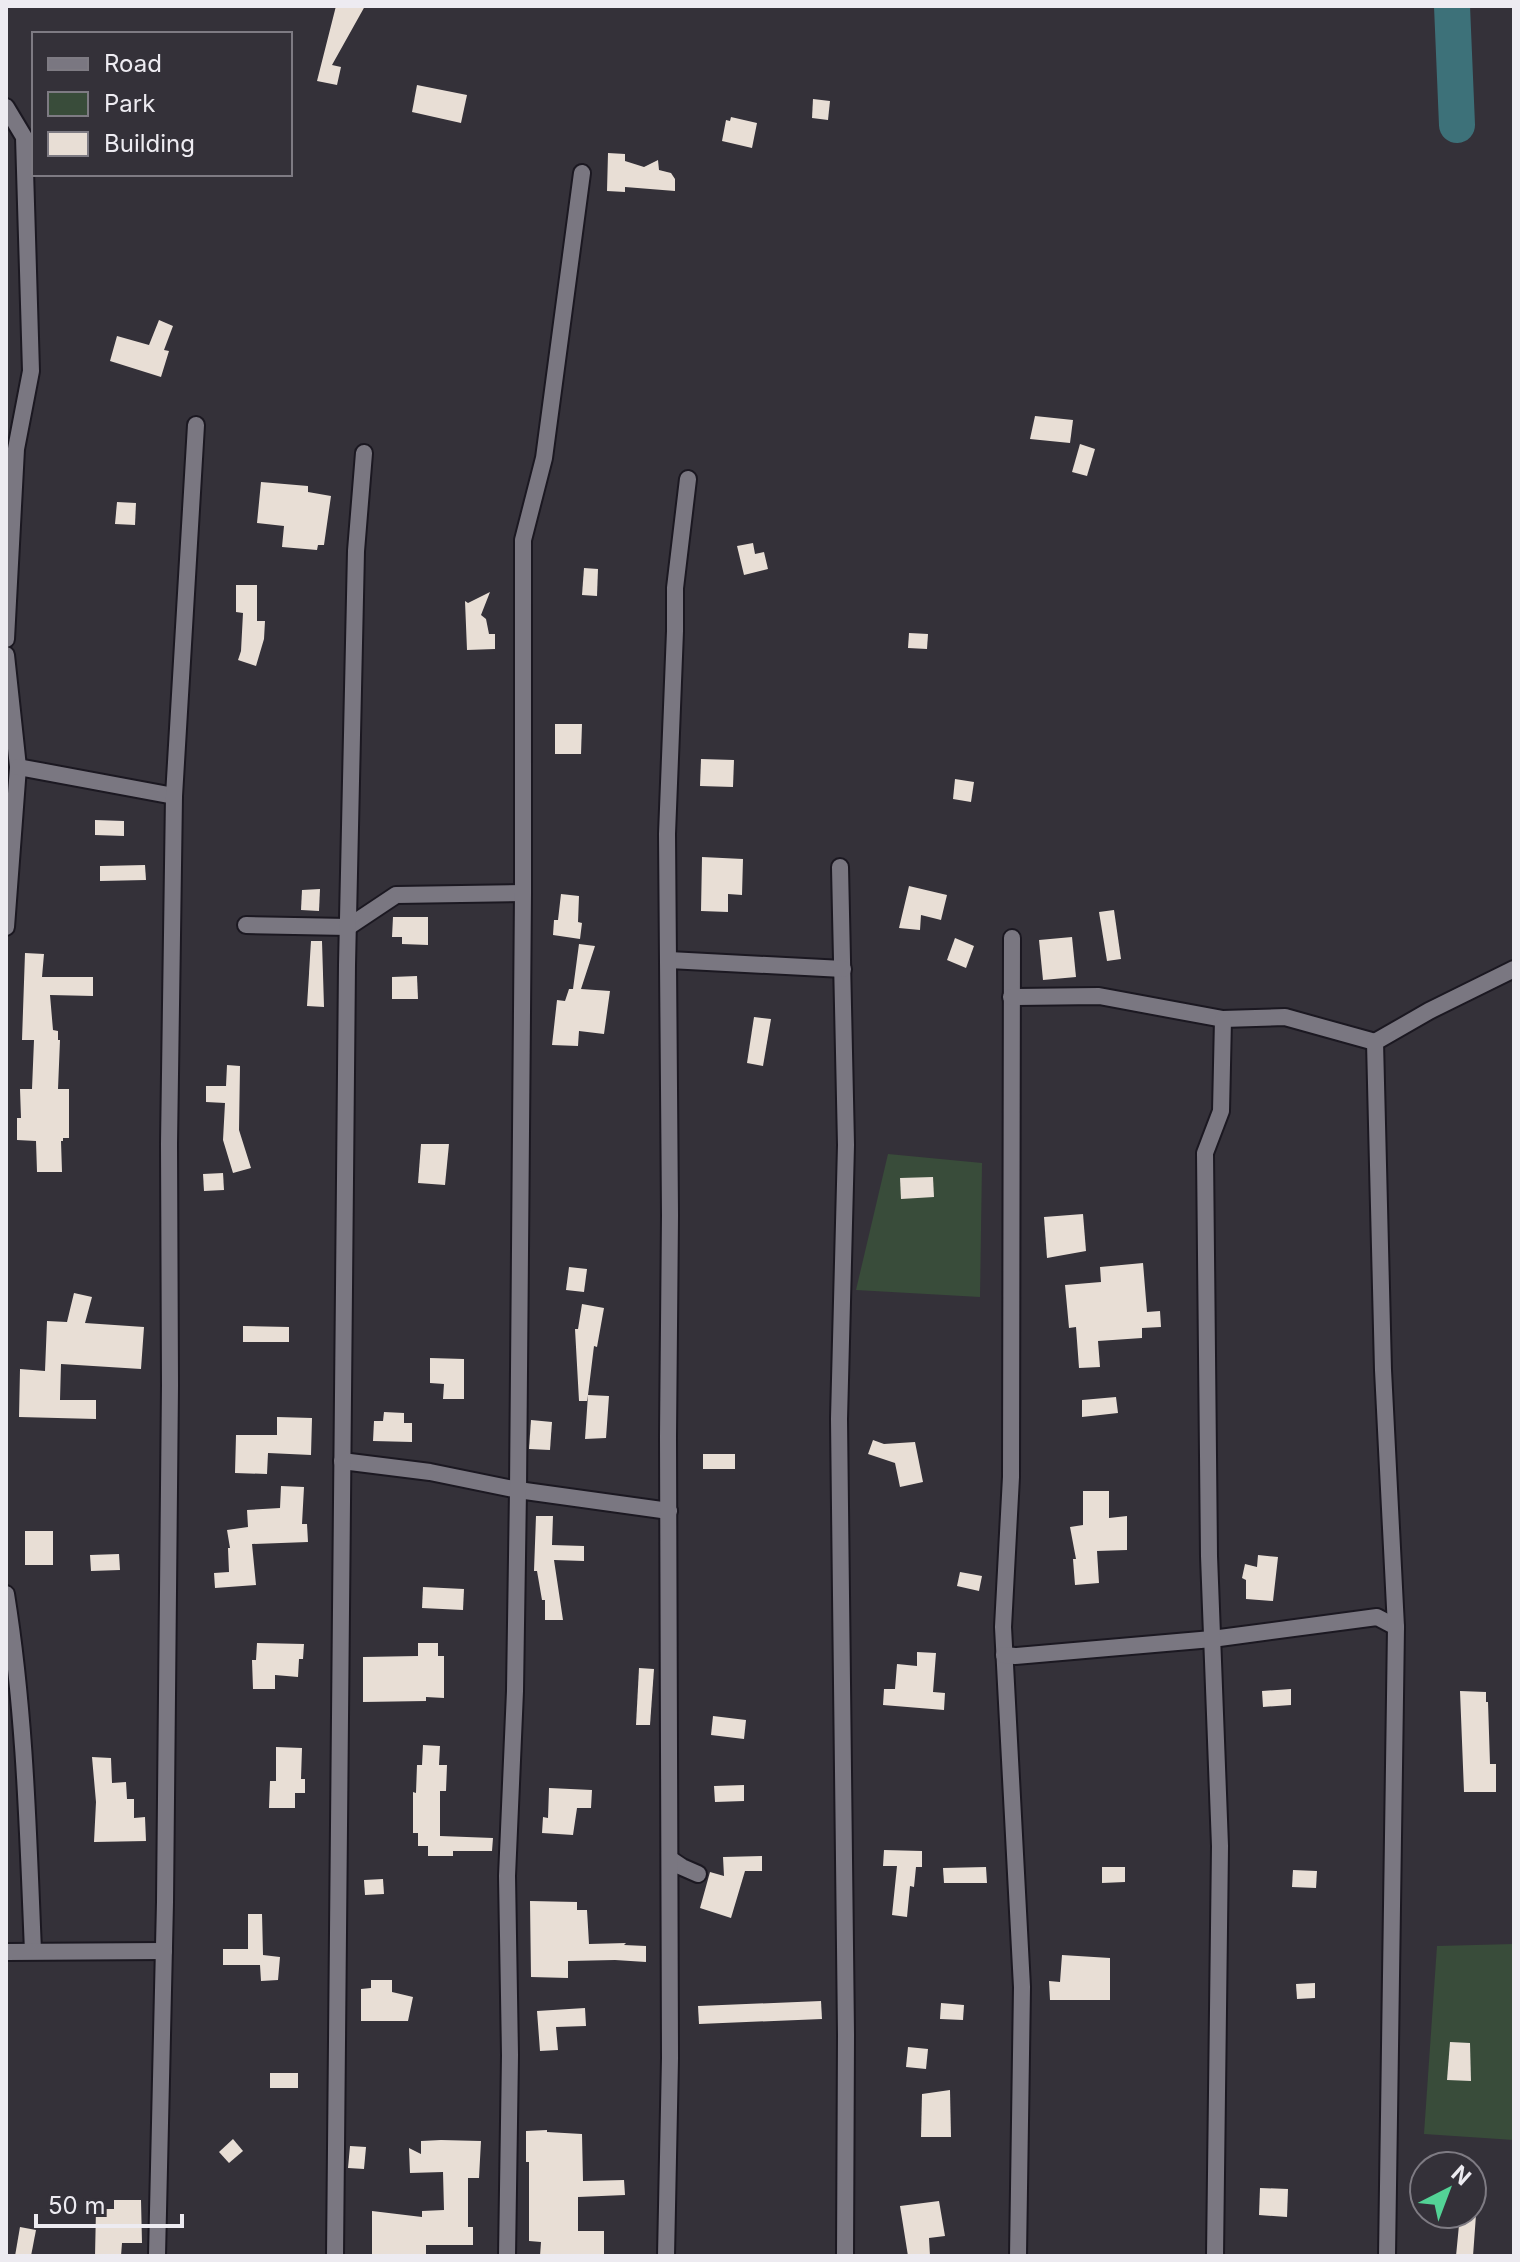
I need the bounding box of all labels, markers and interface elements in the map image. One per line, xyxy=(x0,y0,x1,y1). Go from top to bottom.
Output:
legend xyxy=(32,32,292,176)
text: Road xyxy=(104,49,162,78)
text: Park xyxy=(104,89,155,118)
text: Building xyxy=(104,129,195,158)
north arrow xyxy=(1408,2150,1488,2230)
text: N xyxy=(1446,2160,1476,2190)
scale bar xyxy=(36,2178,182,2228)
text: 50 m xyxy=(48,2191,106,2220)

